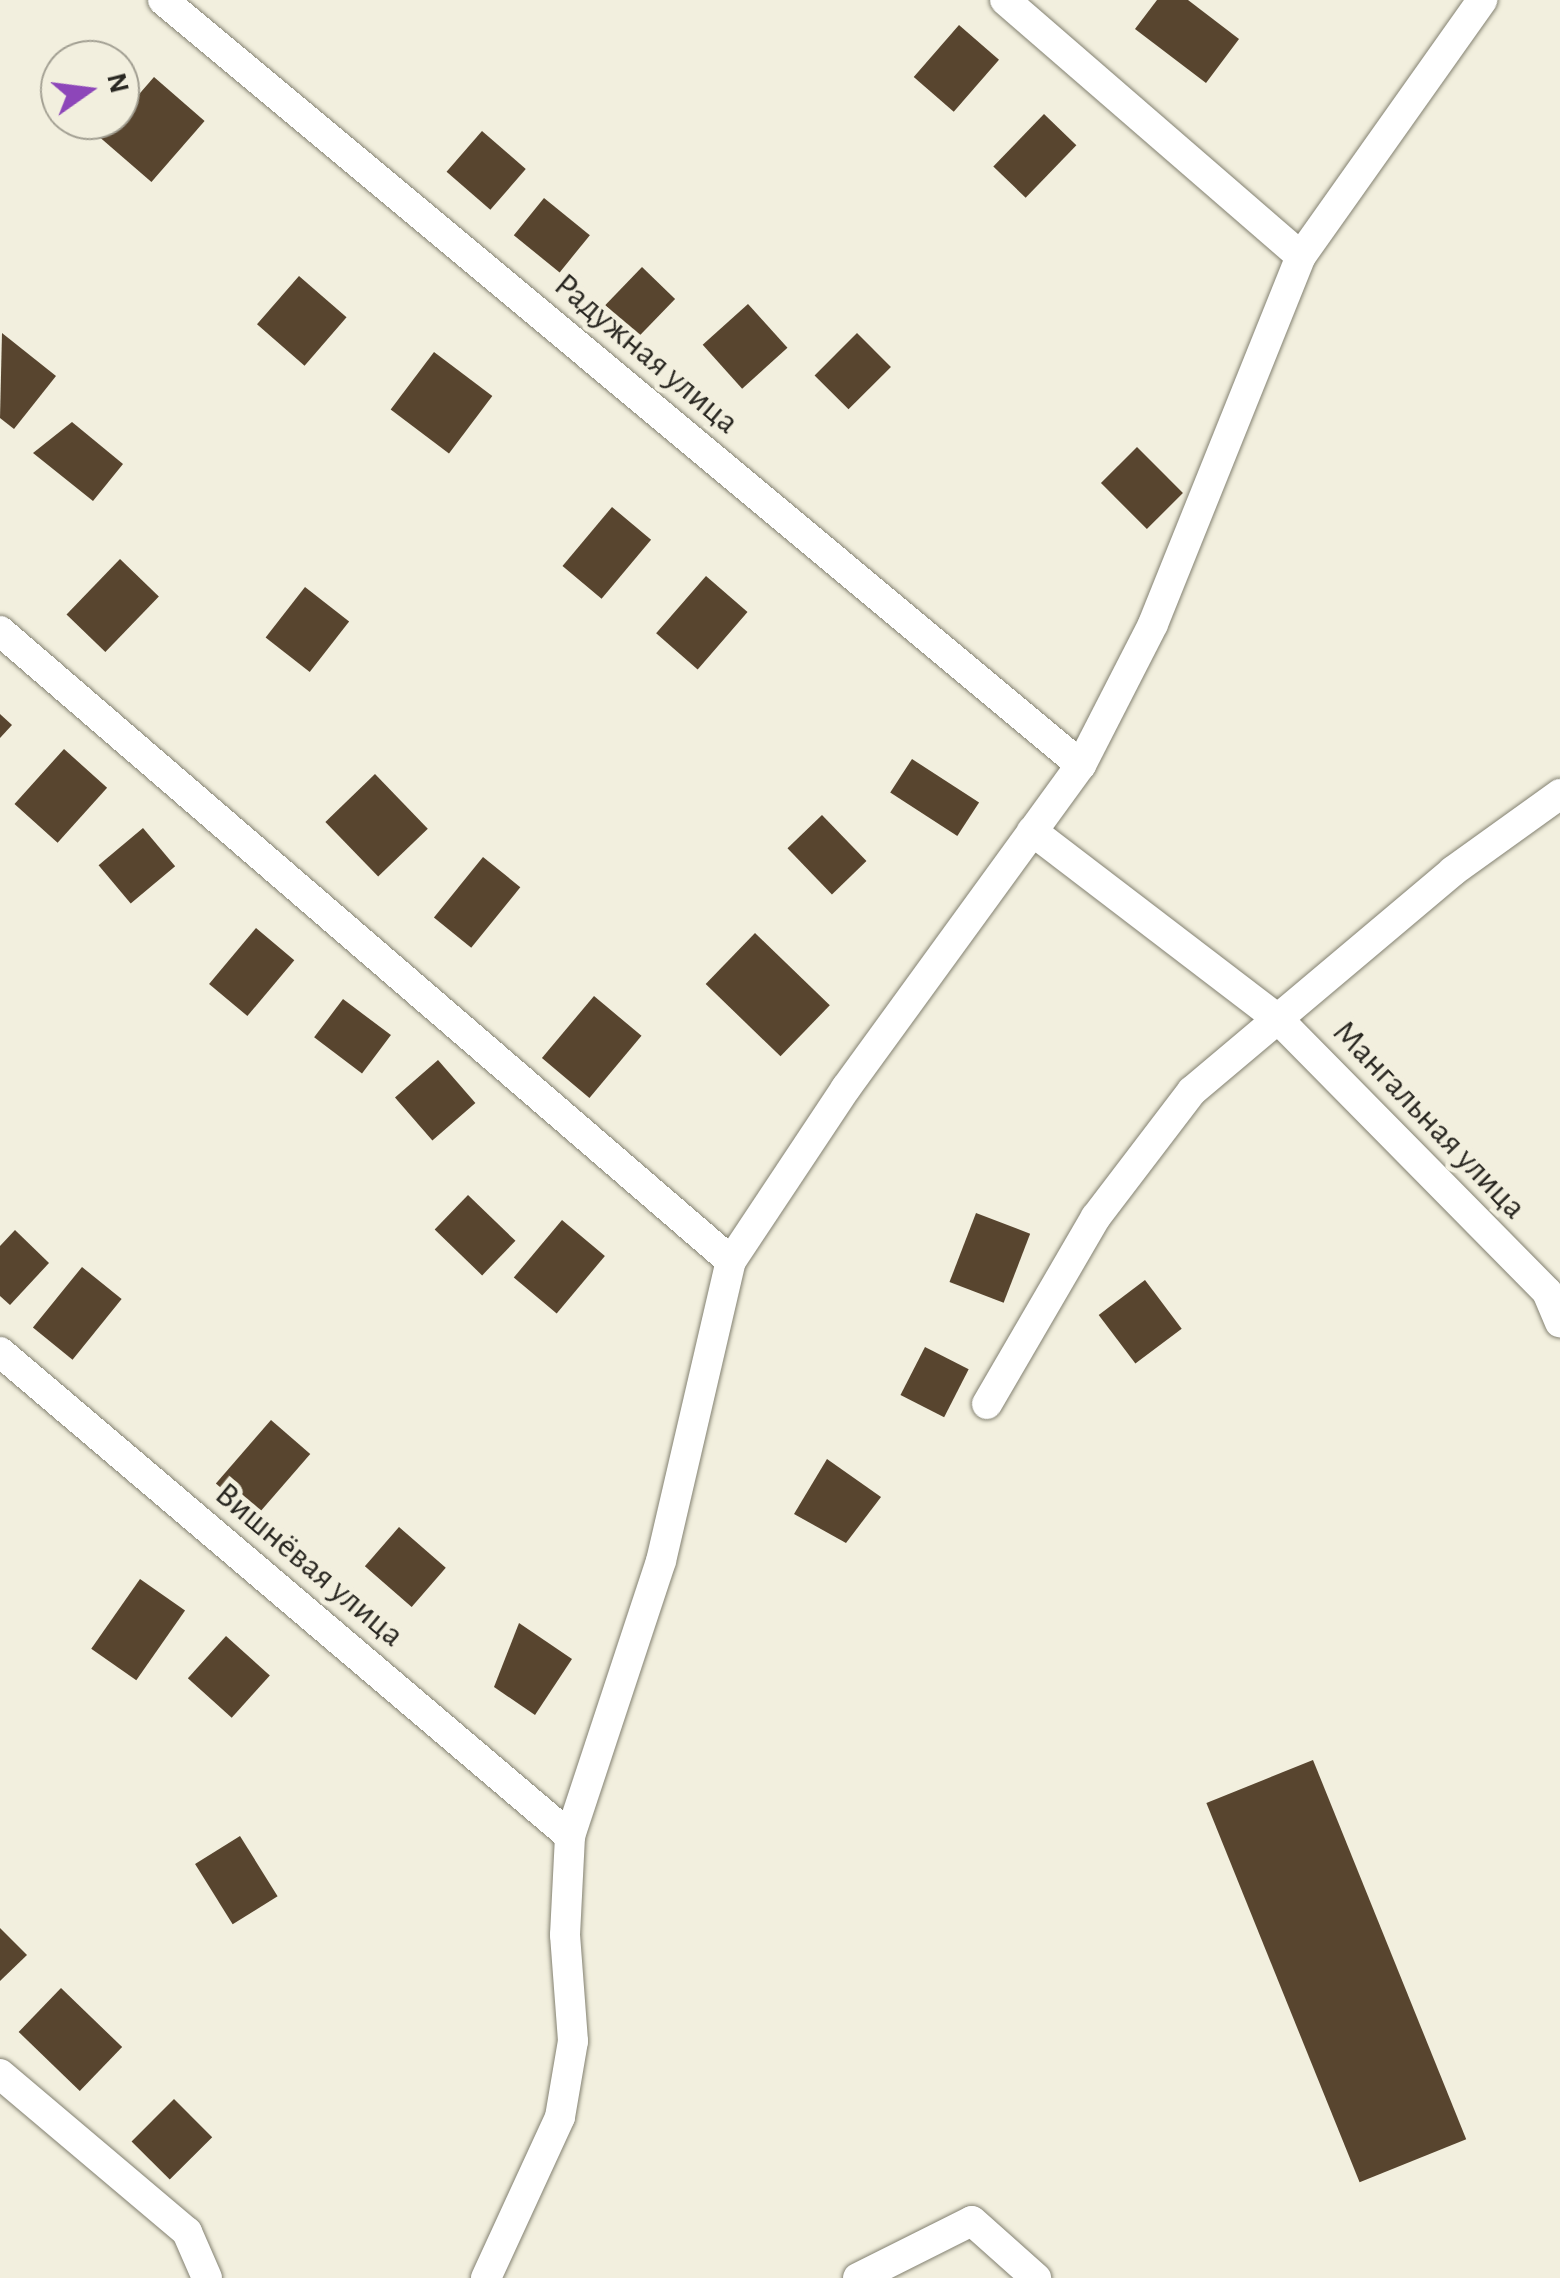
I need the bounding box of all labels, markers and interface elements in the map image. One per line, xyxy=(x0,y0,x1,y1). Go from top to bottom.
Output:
north arrow xyxy=(40,40,140,140)
text: N xyxy=(101,70,133,96)
street label: Радужная улица xyxy=(545,265,747,443)
street label: Мангальная улица xyxy=(1323,1012,1535,1228)
street label: Вишнёвая улица xyxy=(206,1474,412,1656)

